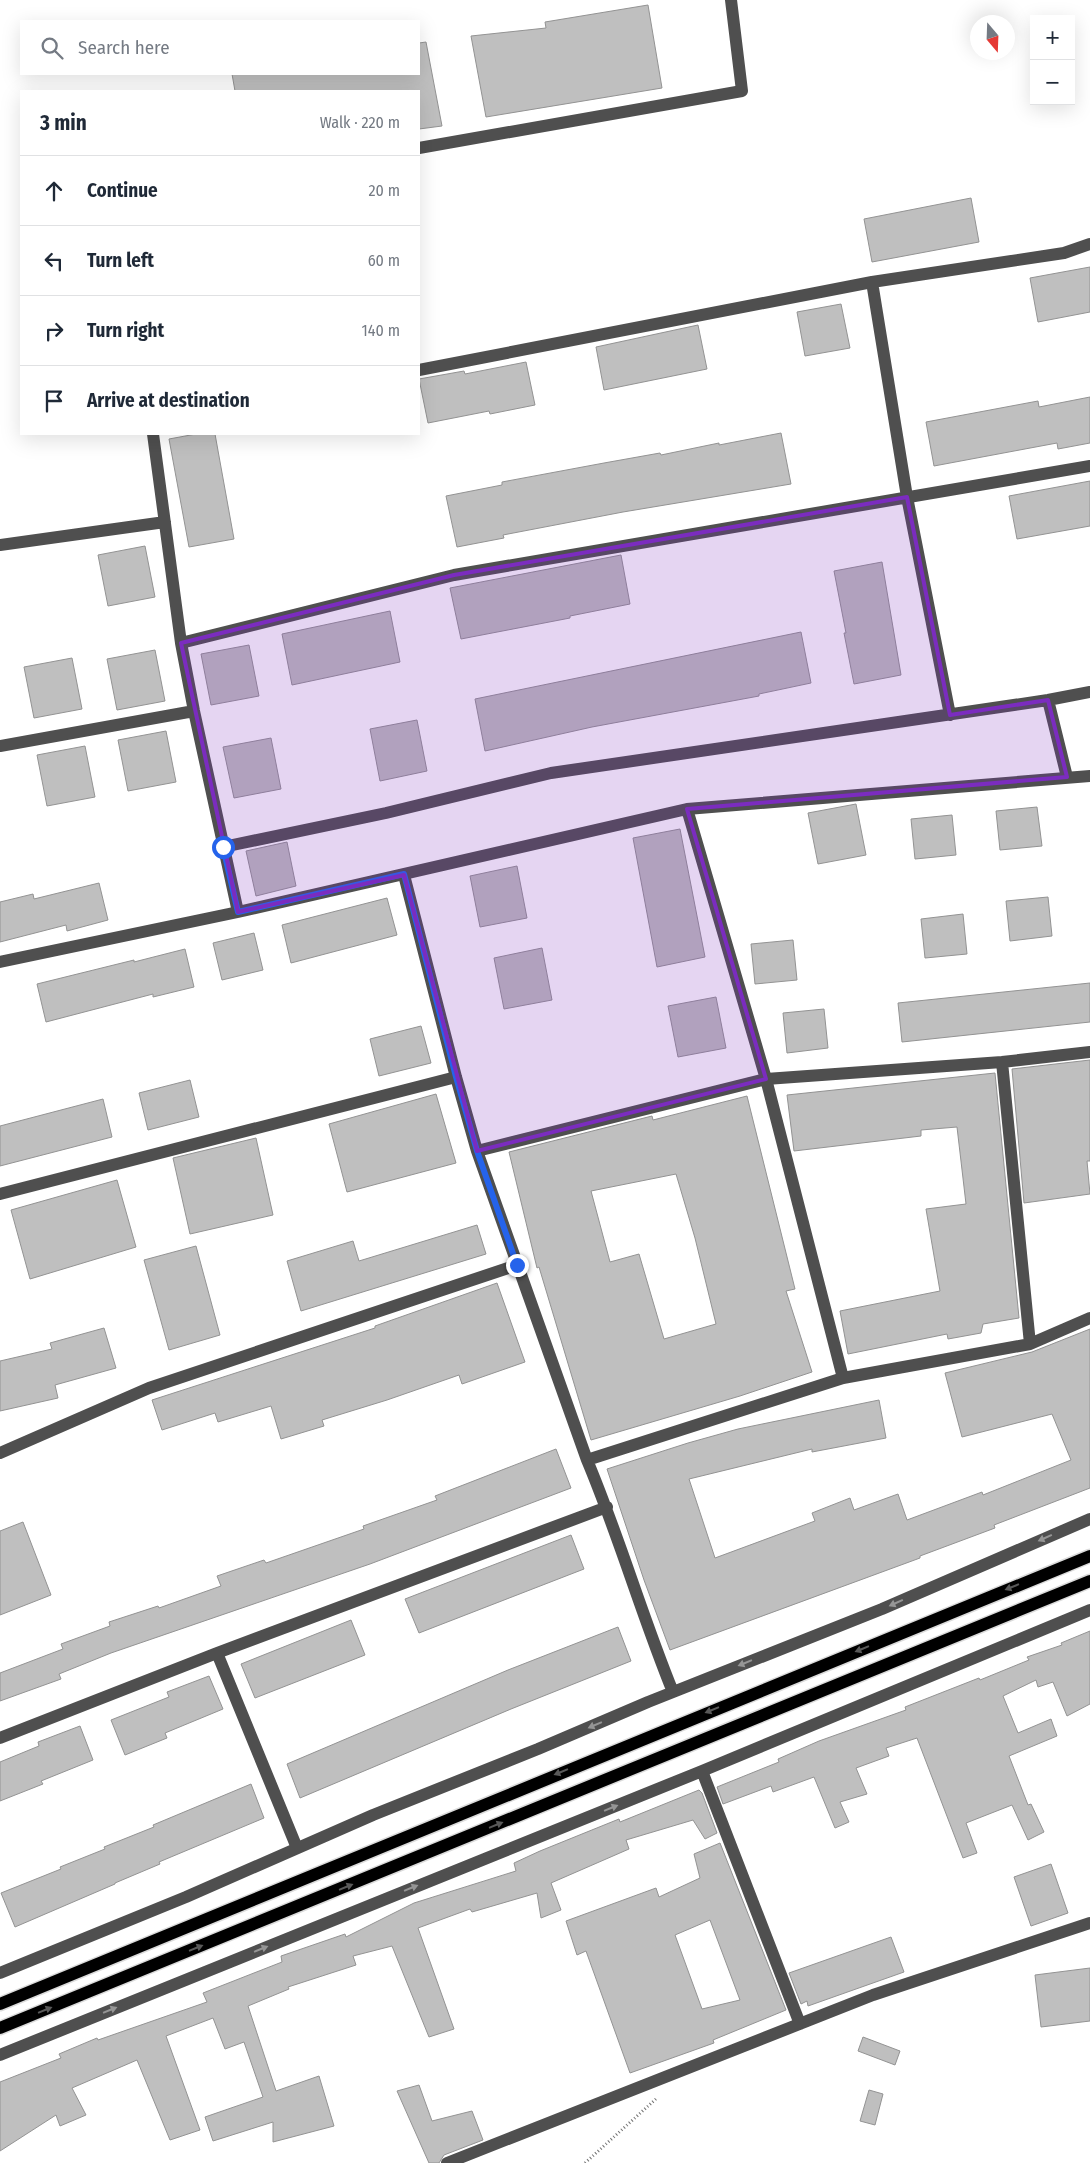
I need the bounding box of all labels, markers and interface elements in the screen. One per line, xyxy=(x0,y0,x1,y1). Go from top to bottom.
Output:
north arrow xyxy=(970,15,1015,60)
map controls xyxy=(1030,15,1075,105)
button: + xyxy=(1030,15,1075,60)
search box xyxy=(20,20,420,75)
icon: search xyxy=(38,34,66,62)
text: Search here xyxy=(78,36,170,59)
button: − xyxy=(1030,60,1075,105)
text: 3 min xyxy=(40,110,87,136)
text: Walk · 220 m xyxy=(320,113,400,132)
icon: ahead xyxy=(40,177,68,205)
text: Continue xyxy=(87,179,158,202)
text: 20 m xyxy=(369,181,400,200)
icon: left xyxy=(40,247,68,275)
text: Turn left xyxy=(87,249,154,272)
text: 60 m xyxy=(368,251,400,270)
icon: right xyxy=(40,317,68,345)
text: Turn right xyxy=(87,319,164,342)
text: 140 m xyxy=(362,321,400,340)
icon: arrive xyxy=(40,387,68,415)
text: Arrive at destination xyxy=(87,389,250,412)
route start xyxy=(212,836,235,859)
route end xyxy=(506,1254,529,1277)
one-way arrow xyxy=(1038,1535,1052,1543)
one-way arrow xyxy=(1005,1584,1020,1592)
one-way arrow xyxy=(889,1600,903,1608)
one-way arrow xyxy=(854,1645,869,1653)
one-way arrow xyxy=(738,1660,753,1668)
one-way arrow xyxy=(704,1707,719,1715)
one-way arrow xyxy=(588,1721,602,1729)
one-way arrow xyxy=(554,1769,568,1777)
one-way arrow xyxy=(604,1804,619,1812)
one-way arrow xyxy=(489,1821,503,1829)
one-way arrow xyxy=(339,1882,353,1890)
one-way arrow xyxy=(404,1884,419,1891)
one-way arrow xyxy=(188,1944,203,1952)
one-way arrow xyxy=(254,1945,269,1953)
one-way arrow xyxy=(103,2005,117,2013)
one-way arrow xyxy=(38,2006,53,2014)

